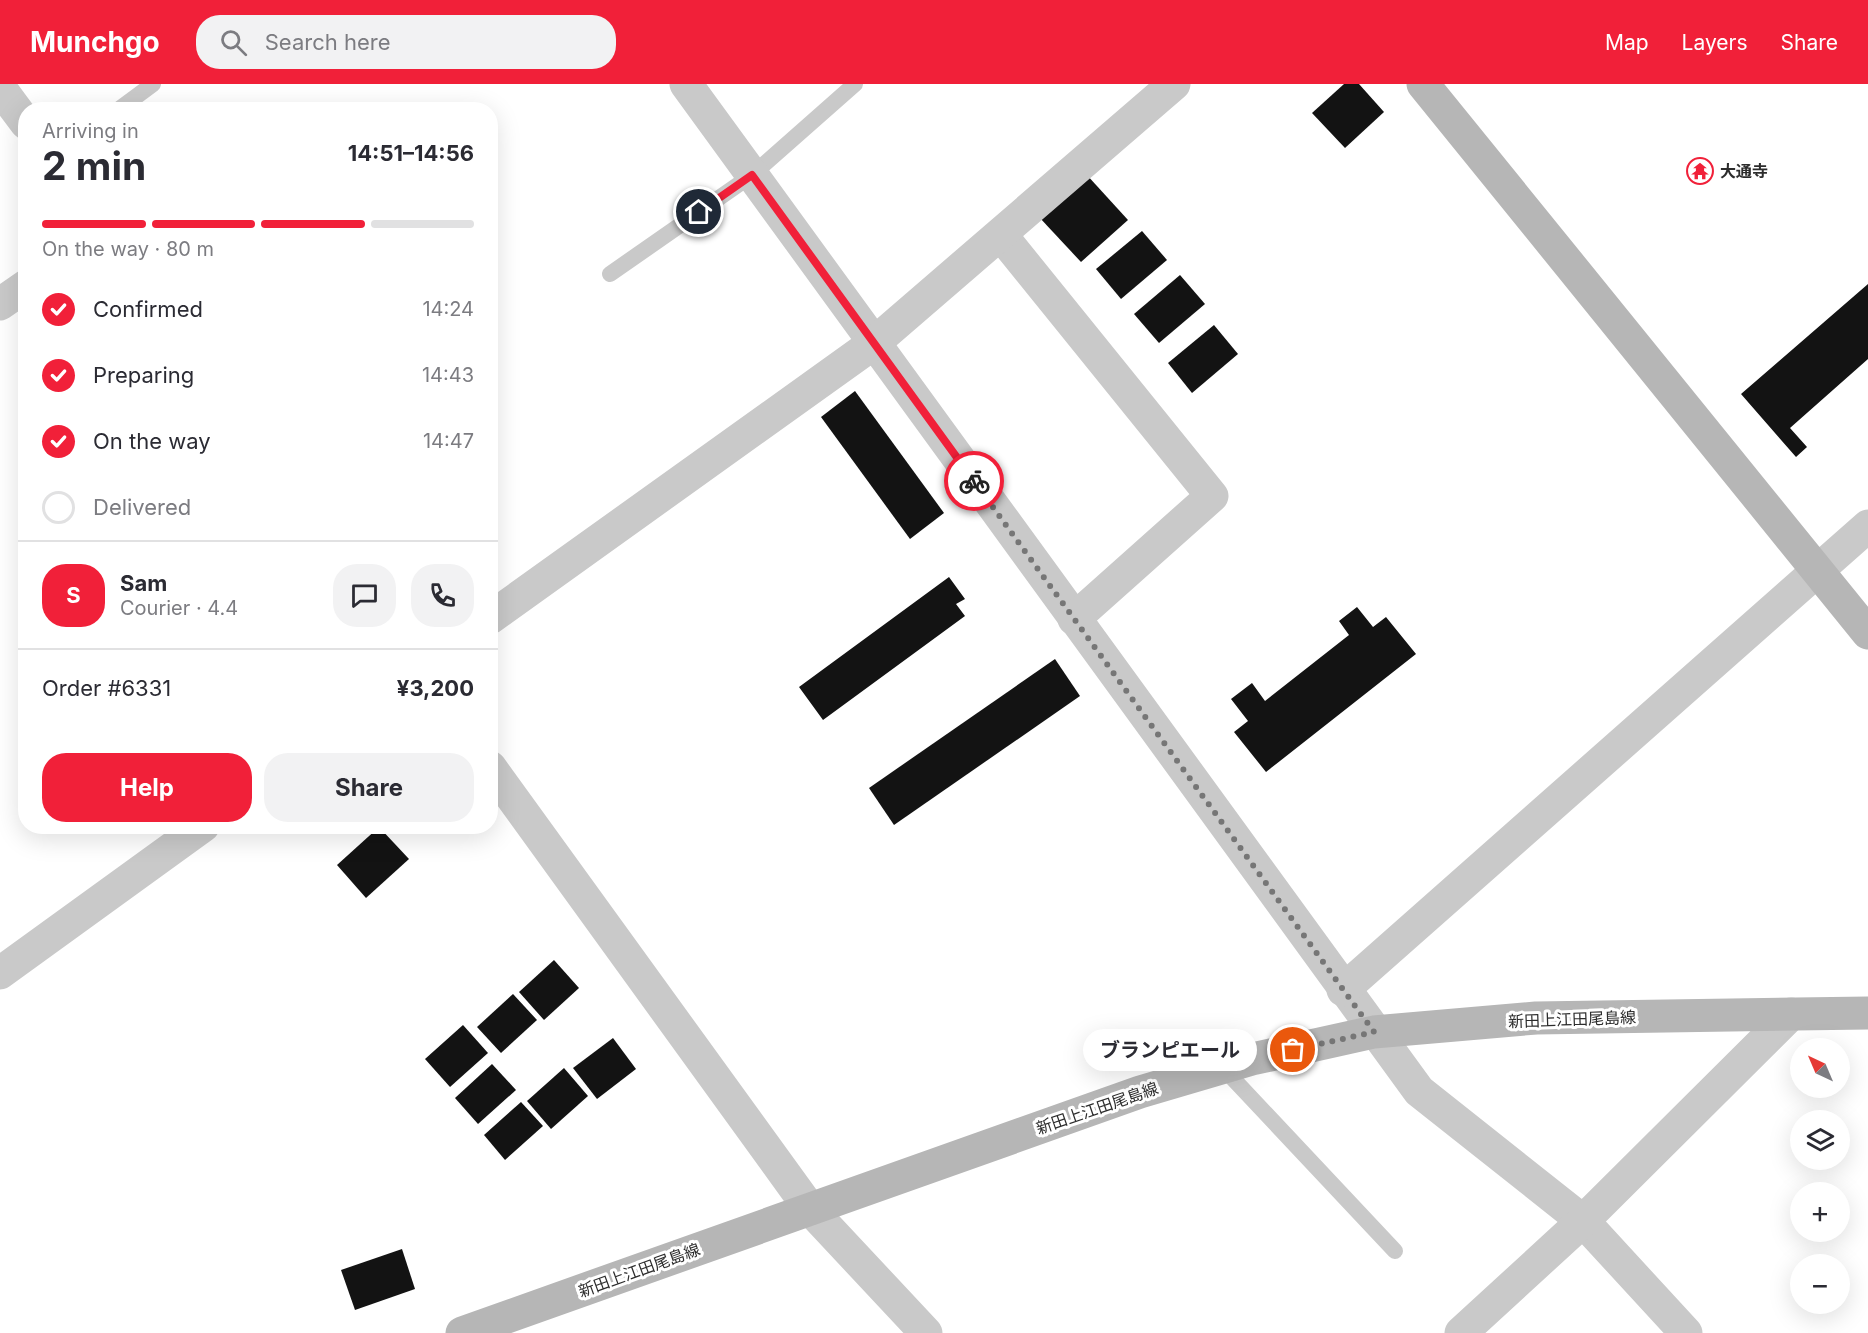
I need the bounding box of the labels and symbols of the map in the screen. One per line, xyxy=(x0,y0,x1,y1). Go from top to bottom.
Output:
temple icon: 大通寺 xyxy=(1685,156,1715,186)
place label: 大通寺 xyxy=(1720,161,1768,181)
pin xyxy=(673,186,724,237)
courier xyxy=(944,451,1004,511)
street label: 新田上江田尾島線 xyxy=(1508,1007,1636,1031)
pin xyxy=(1267,1024,1318,1075)
callout: ブランピエール xyxy=(1083,1029,1257,1071)
north arrow xyxy=(1790,1038,1850,1098)
street label: 新田上江田尾島線 xyxy=(1033,1078,1161,1138)
street label: 新田上江田尾島線 xyxy=(575,1239,703,1301)

